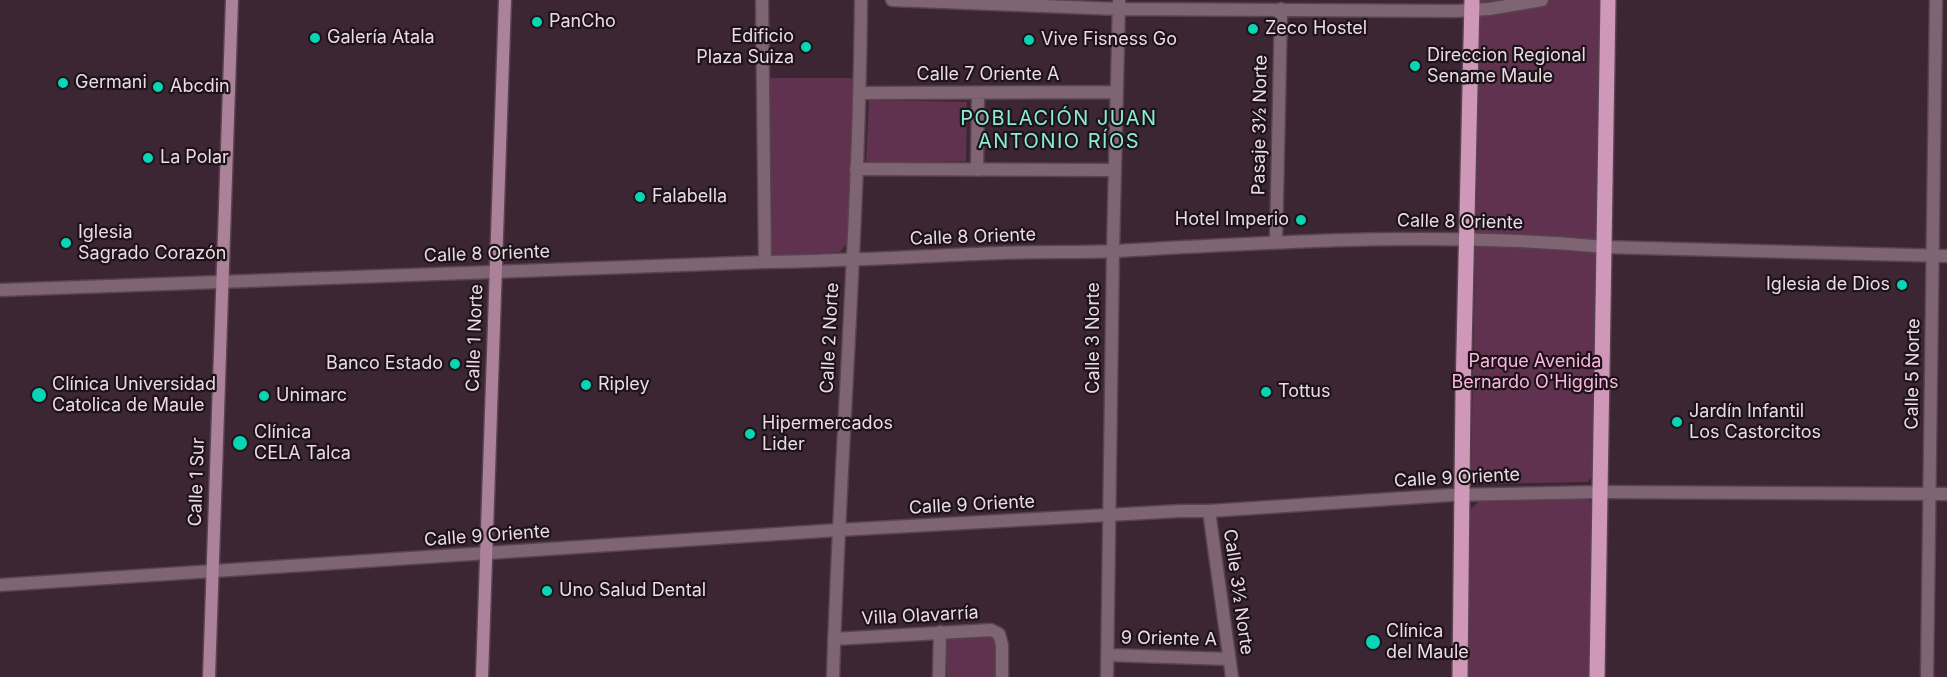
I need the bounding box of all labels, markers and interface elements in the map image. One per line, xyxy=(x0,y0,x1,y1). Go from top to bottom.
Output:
place label: PanCho xyxy=(549,11,616,33)
marker: PanCho xyxy=(530,15,544,29)
place label: Zeco Hostel xyxy=(1265,18,1367,40)
marker: Zeco Hostel xyxy=(1246,22,1260,36)
place label: Edificio Plaza Suiza xyxy=(696,26,794,68)
place label: Galería Atala xyxy=(327,27,435,49)
place label: Vive Fisness Go xyxy=(1041,29,1177,51)
marker: Galería Atala xyxy=(308,31,322,45)
marker: Vive Fisness Go xyxy=(1022,33,1036,47)
marker: Edificio Plaza Suiza xyxy=(799,40,813,54)
place label: Direccion Regional Sename Maule xyxy=(1427,45,1586,88)
street label: Pasaje 3½ Norte xyxy=(1248,55,1272,195)
marker: Direccion Regional Sename Maule xyxy=(1408,59,1422,73)
street label: Calle 7 Oriente A xyxy=(917,64,1059,86)
place label: Germani xyxy=(75,72,147,94)
marker: Germani xyxy=(56,76,70,90)
place label: Abcdin xyxy=(170,76,230,98)
marker: Abcdin xyxy=(151,80,165,94)
district label: POBLACIÓN JUAN ANTONIO RÍOS xyxy=(960,107,1158,154)
place label: La Polar xyxy=(160,147,229,169)
marker: La Polar xyxy=(141,151,155,165)
place label: Falabella xyxy=(652,186,727,208)
marker: Falabella xyxy=(633,190,647,204)
place label: Hotel Imperio xyxy=(1175,209,1289,231)
street label: Calle 8 Oriente xyxy=(1397,210,1523,234)
marker: Hotel Imperio xyxy=(1294,213,1308,227)
place label: Iglesia Sagrado Corazón xyxy=(78,222,226,264)
street label: Calle 8 Oriente xyxy=(910,224,1036,250)
marker: Iglesia Sagrado Corazón xyxy=(59,236,73,250)
street label: Calle 8 Oriente xyxy=(424,241,550,267)
place label: Iglesia de Dios xyxy=(1766,274,1890,296)
marker: Iglesia de Dios xyxy=(1895,278,1909,292)
street label: Calle 2 Norte xyxy=(816,282,844,394)
street label: Calle 3 Norte xyxy=(1083,282,1105,394)
street label: Calle 1 Norte xyxy=(462,284,488,392)
street label: Calle 5 Norte xyxy=(1901,318,1925,430)
park label: Parque Avenida Bernardo O'Higgins xyxy=(1452,351,1618,394)
place label: Banco Estado xyxy=(326,353,443,375)
marker: Banco Estado xyxy=(448,357,462,371)
place label: Clínica Universidad Catolica de Maule xyxy=(52,374,216,416)
place label: Ripley xyxy=(598,374,650,396)
marker: Ripley xyxy=(579,378,593,392)
place label: Tottus xyxy=(1278,381,1330,403)
place label: Unimarc xyxy=(276,385,347,407)
marker: Tottus xyxy=(1259,385,1273,399)
marker: Clínica Universidad Catolica de Maule xyxy=(30,386,48,404)
marker: Unimarc xyxy=(257,389,271,403)
place label: Jardín Infantil Los Castorcitos xyxy=(1689,401,1821,444)
place label: Hipermercados Lider xyxy=(762,413,893,456)
marker: Jardín Infantil Los Castorcitos xyxy=(1670,415,1684,429)
place label: Clínica CELA Talca xyxy=(254,422,351,464)
marker: Hipermercados Lider xyxy=(743,427,757,441)
marker: Clínica CELA Talca xyxy=(231,434,249,452)
street label: Calle 1 Sur xyxy=(185,437,209,527)
street label: Calle 9 Oriente xyxy=(1393,464,1521,492)
street label: Calle 9 Oriente xyxy=(908,491,1036,519)
street label: Calle 9 Oriente xyxy=(423,521,551,551)
street label: Calle 3½ Norte xyxy=(1218,528,1258,656)
place label: Uno Salud Dental xyxy=(559,580,706,602)
marker: Uno Salud Dental xyxy=(540,584,554,598)
street label: Villa Olavarría xyxy=(861,602,979,630)
place label: Clínica del Maule xyxy=(1386,621,1469,664)
street label: 9 Oriente A xyxy=(1121,627,1217,651)
marker: Clínica del Maule xyxy=(1364,633,1382,651)

